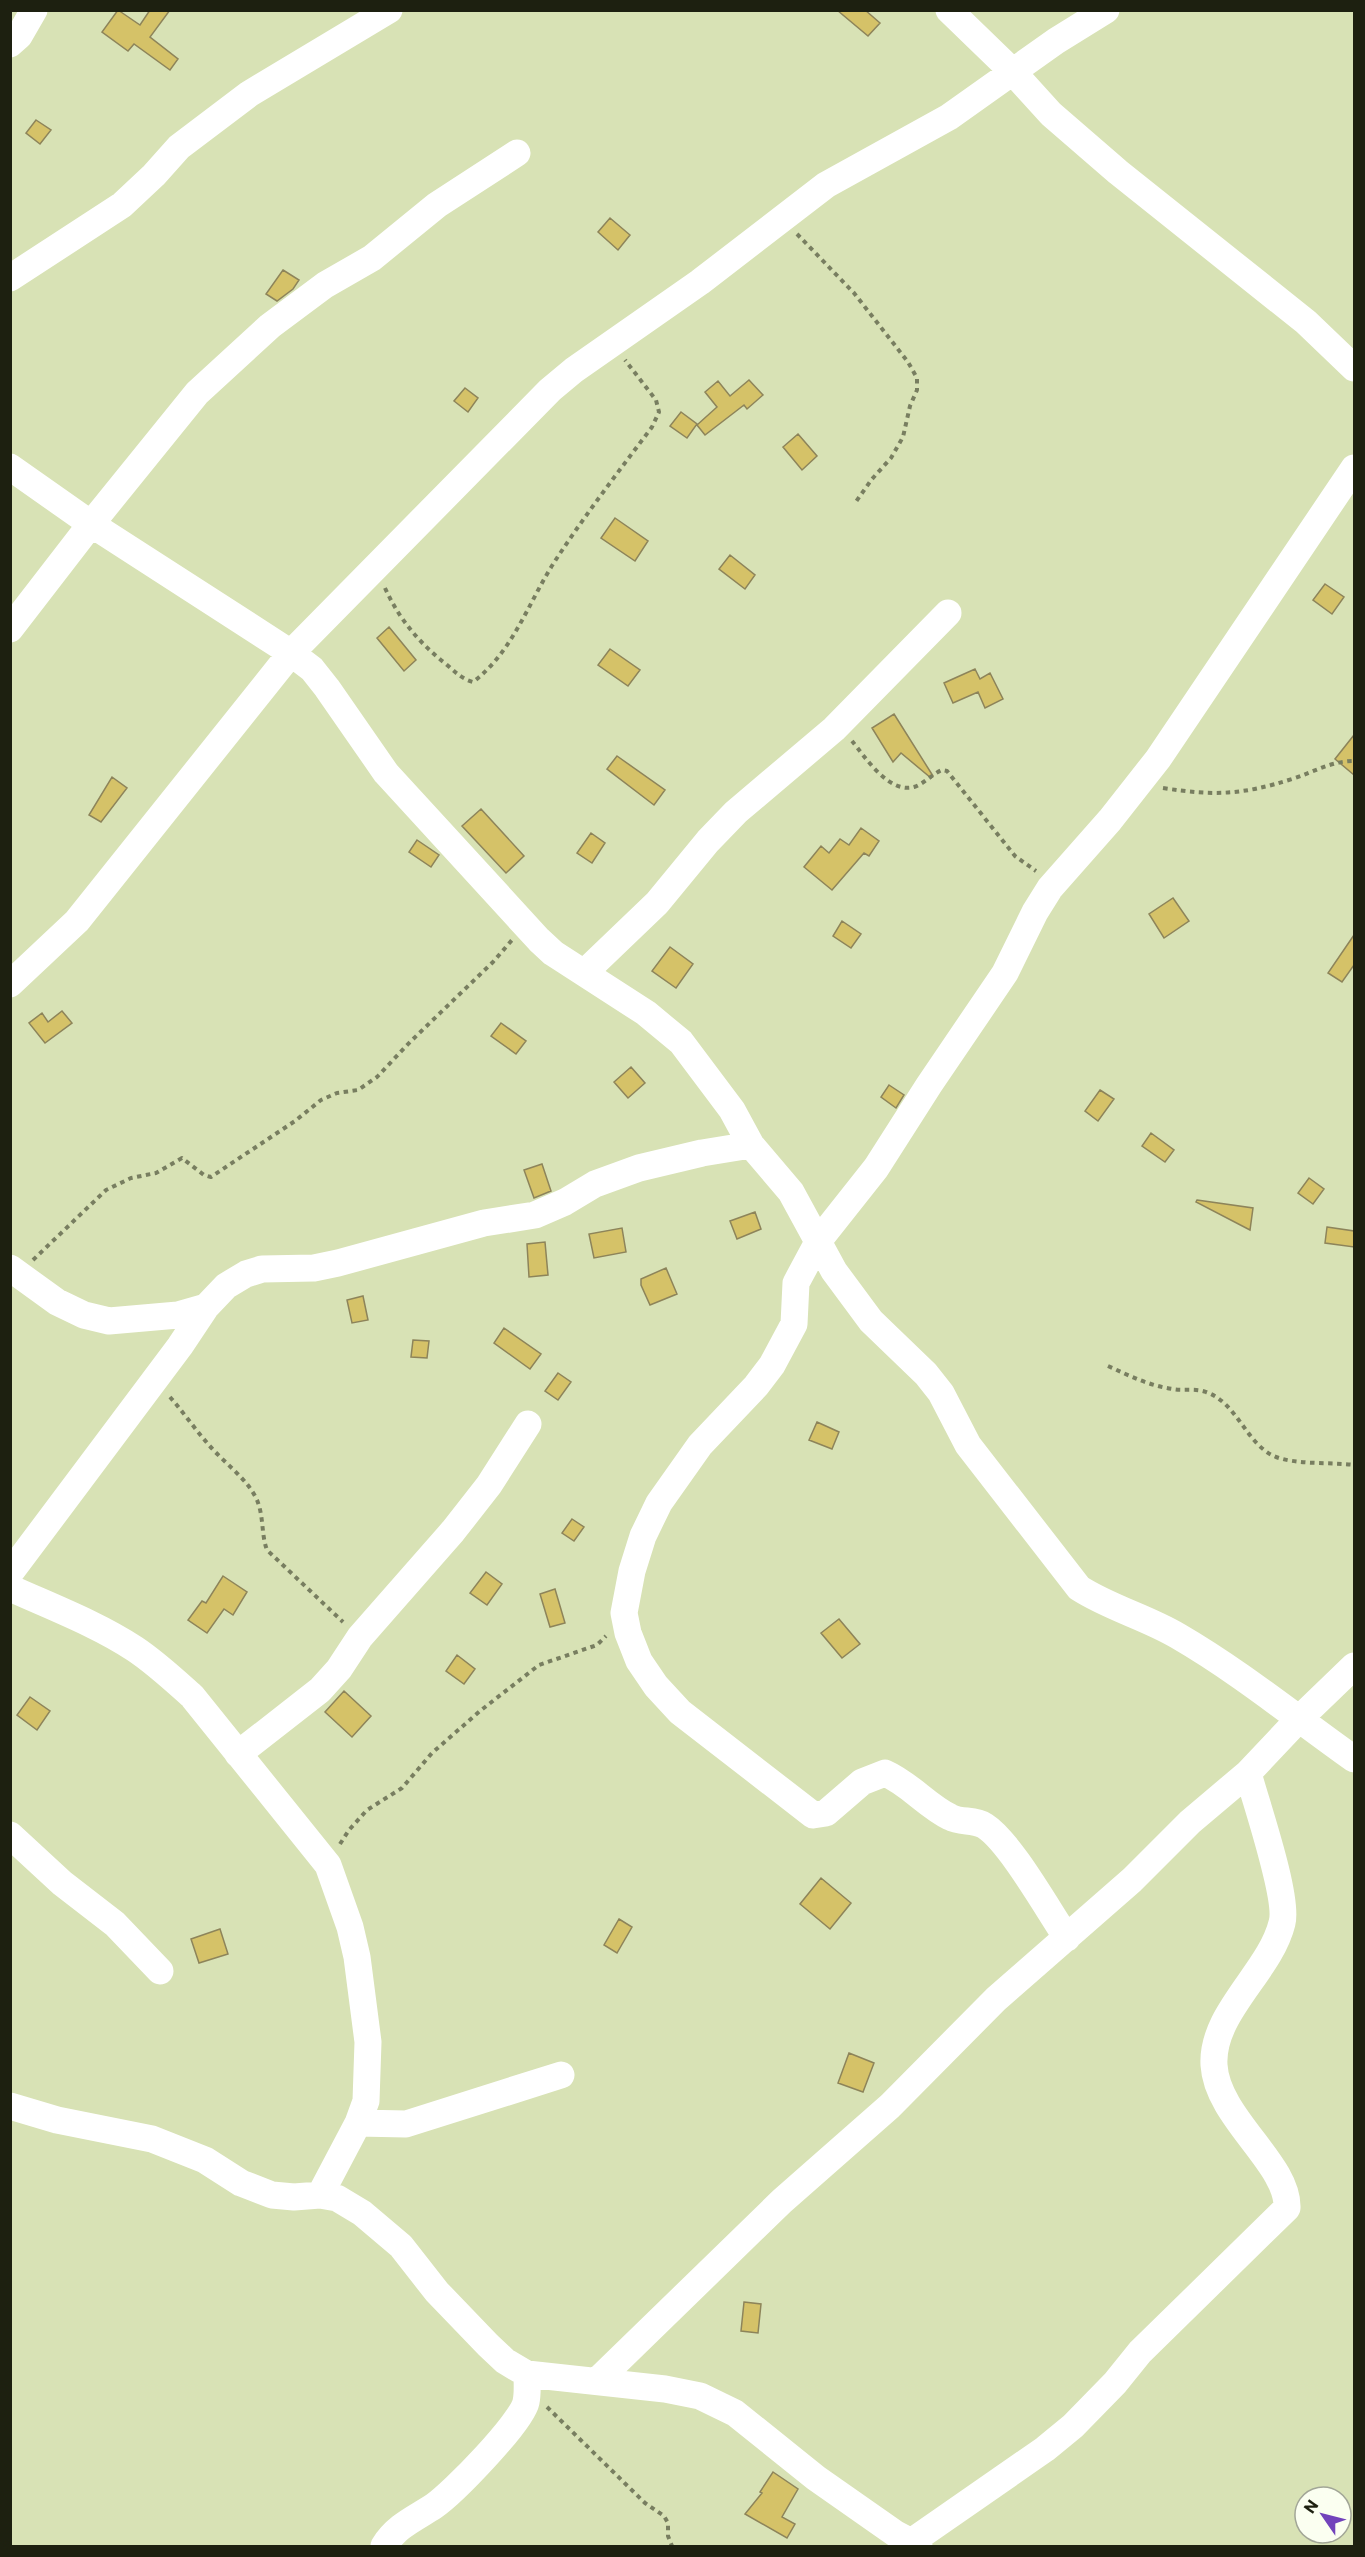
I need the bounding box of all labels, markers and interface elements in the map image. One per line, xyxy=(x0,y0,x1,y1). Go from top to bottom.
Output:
north arrow xyxy=(1293,2485,1353,2545)
text: N xyxy=(1299,2496,1322,2516)

